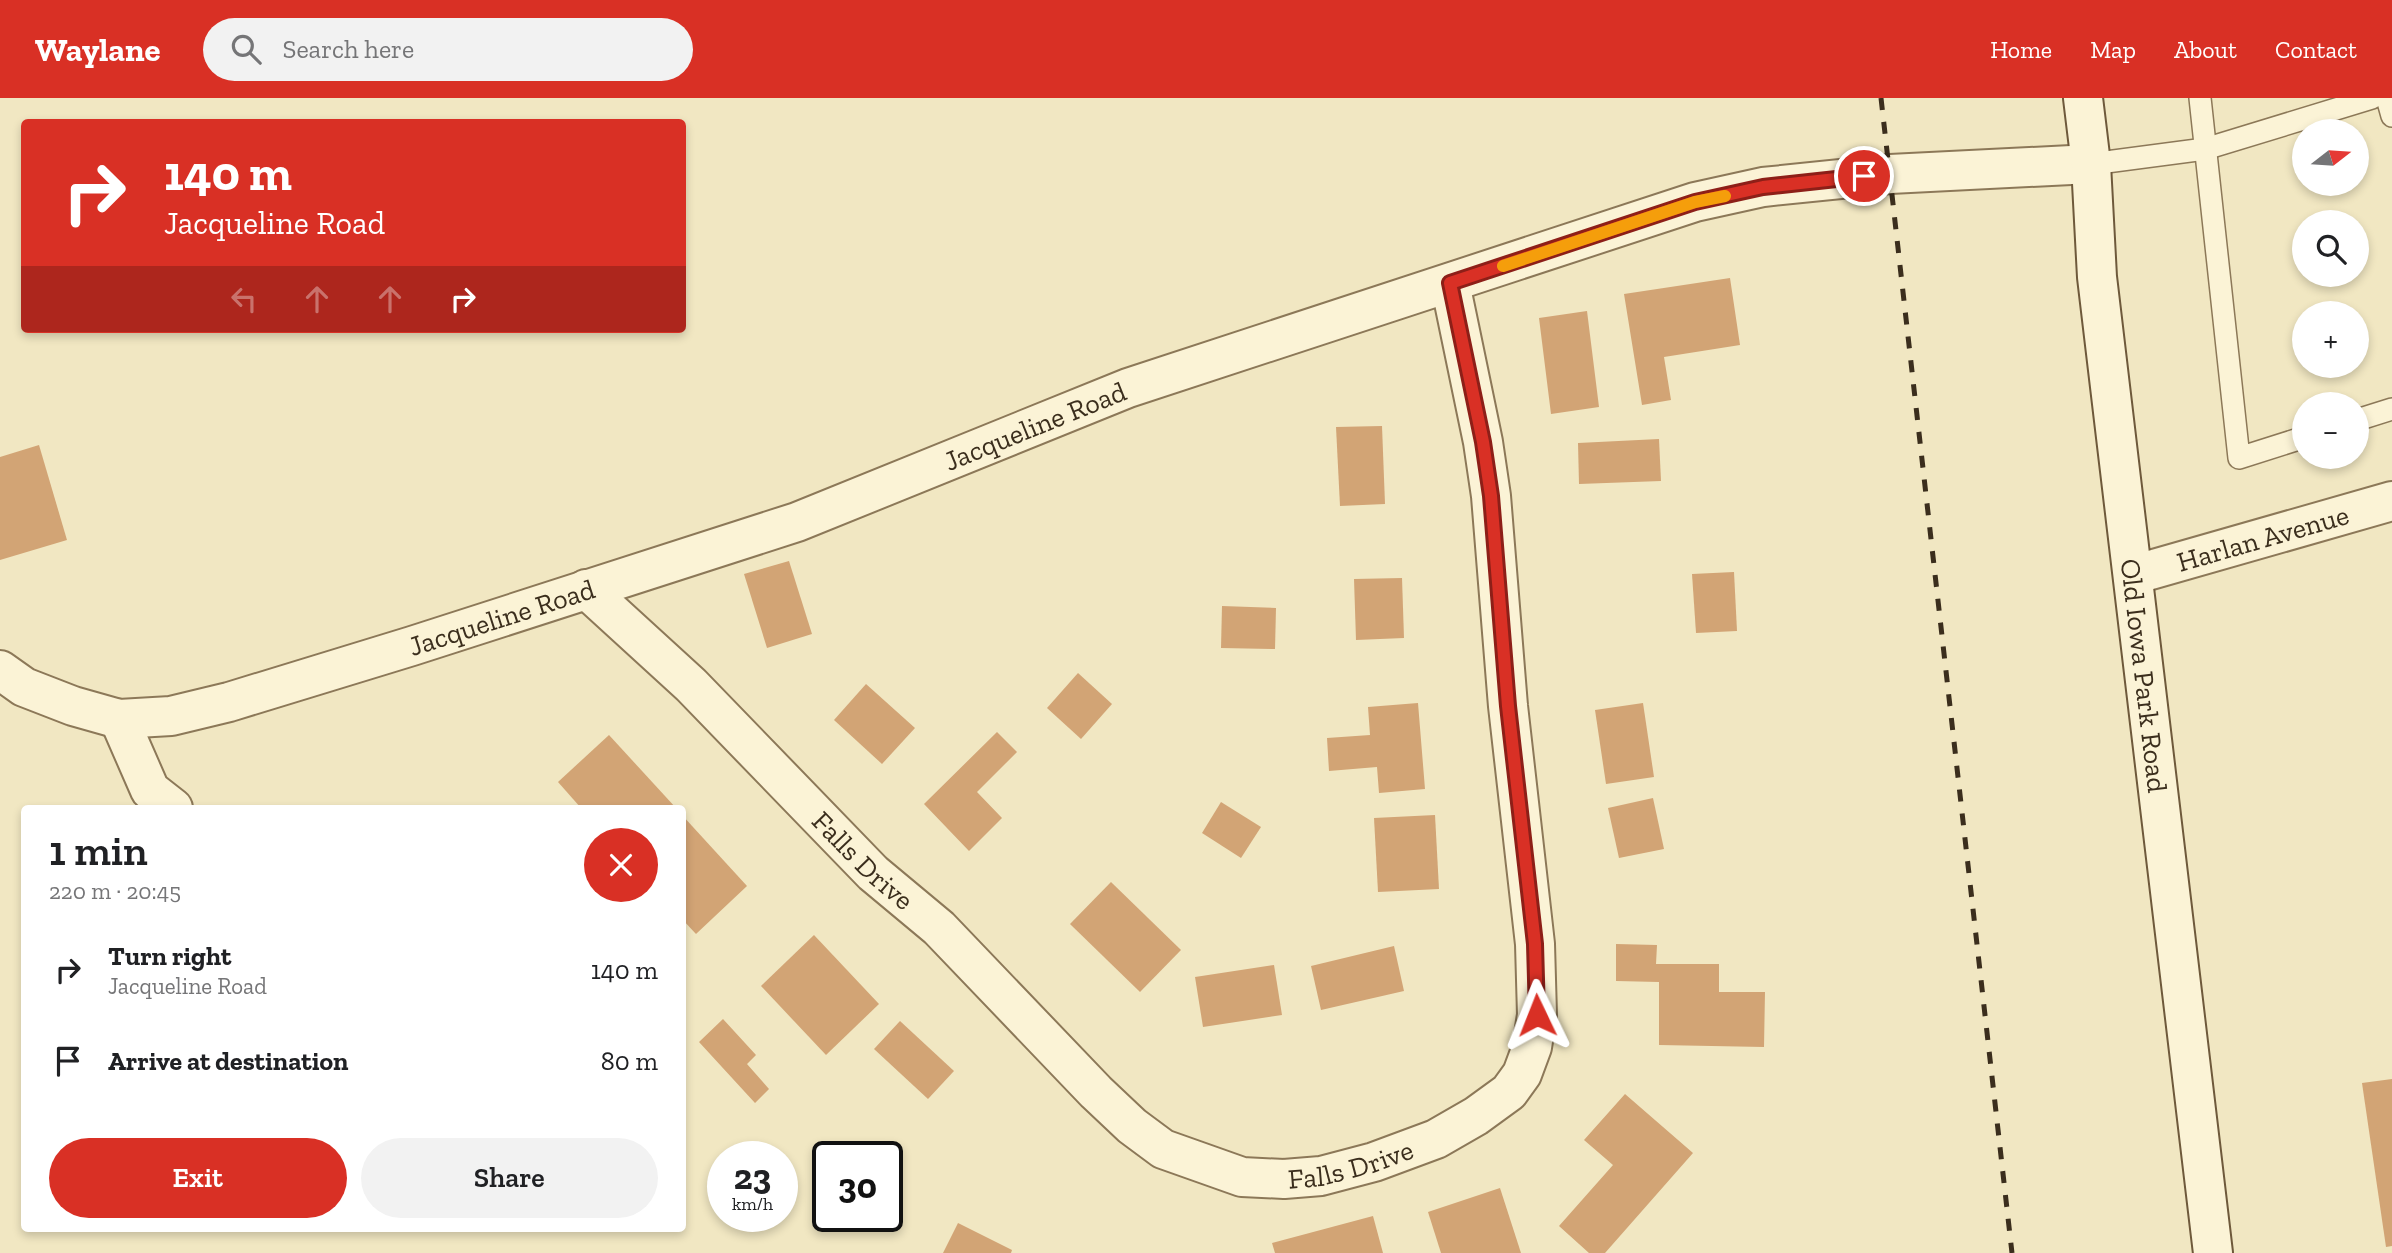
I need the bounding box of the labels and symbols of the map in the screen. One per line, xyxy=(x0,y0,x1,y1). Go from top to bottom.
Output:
north arrow xyxy=(2292,119,2370,196)
pin xyxy=(1834,146,1894,206)
street label: Jacqueline Road xyxy=(939,375,1131,478)
street label: Harlan Avenue xyxy=(2173,498,2353,579)
street label: Old Iowa Park Road xyxy=(2114,557,2174,794)
street label: Jacqueline Road xyxy=(405,572,599,663)
street label: Falls Drive xyxy=(805,804,920,917)
position arrow xyxy=(1500,978,1574,1052)
street label: Falls Drive xyxy=(1287,1133,1418,1196)
speed limit sign: 30 xyxy=(812,1141,903,1232)

